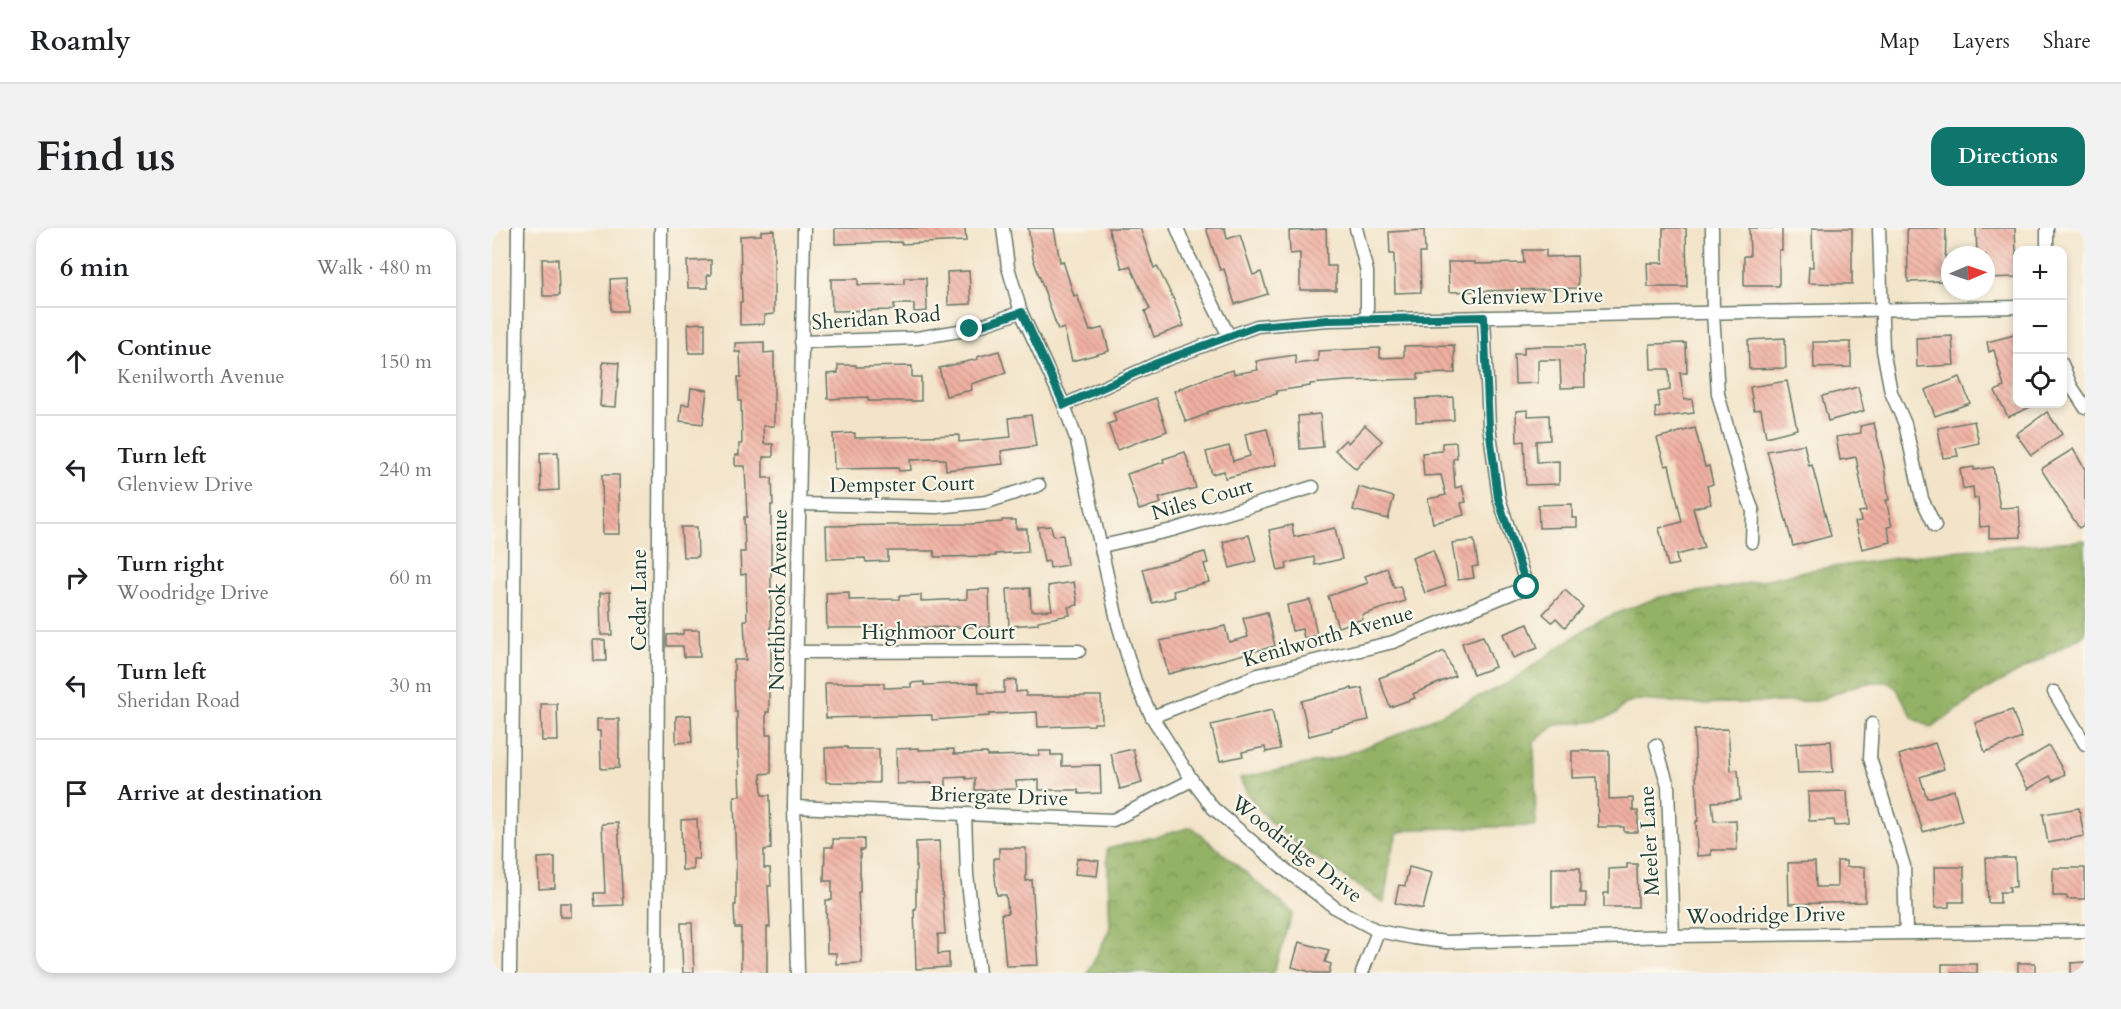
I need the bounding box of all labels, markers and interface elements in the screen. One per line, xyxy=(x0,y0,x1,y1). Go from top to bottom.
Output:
text: Roamly xyxy=(30,22,131,60)
text: Map xyxy=(1880,27,1920,56)
text: Layers xyxy=(1953,27,2010,56)
text: Share xyxy=(2043,27,2091,56)
button: Directions xyxy=(1931,127,2085,186)
text: Find us xyxy=(36,128,176,185)
north arrow xyxy=(1941,246,1995,300)
map controls xyxy=(2013,246,2067,408)
button: + xyxy=(2013,246,2067,300)
text: 6 min xyxy=(60,250,129,285)
text: Walk · 480 m xyxy=(317,254,432,281)
street label: Glenview Drive xyxy=(1460,281,1604,312)
street label: Sheridan Road xyxy=(811,300,941,337)
button: − xyxy=(2013,300,2067,354)
route end xyxy=(956,315,982,341)
text: Continue xyxy=(117,333,212,363)
icon: ahead xyxy=(60,345,93,378)
text: 150 m xyxy=(379,348,432,375)
button: locate xyxy=(2013,354,2067,408)
text: Kenilworth Avenue xyxy=(117,363,285,390)
text: Turn left xyxy=(117,441,206,471)
icon: left xyxy=(60,453,93,486)
text: 240 m xyxy=(379,456,432,483)
street label: Dempster Court xyxy=(829,469,975,500)
text: Glenview Drive xyxy=(117,471,253,498)
street label: Niles Court xyxy=(1148,471,1257,528)
street label: Northbrook Avenue xyxy=(762,509,795,691)
text: Turn right xyxy=(117,549,224,579)
street label: Cedar Lane xyxy=(625,549,654,651)
icon: right xyxy=(60,561,93,594)
text: 60 m xyxy=(389,564,432,591)
route start xyxy=(1513,573,1539,599)
text: Woodridge Drive xyxy=(117,579,269,606)
street label: Kenilworth Avenue xyxy=(1240,598,1417,675)
street label: Highmoor Court xyxy=(861,618,1015,647)
text: Turn left xyxy=(117,657,206,687)
icon: left xyxy=(60,669,93,702)
text: 30 m xyxy=(389,672,432,699)
text: Sheridan Road xyxy=(117,687,240,714)
icon: arrive xyxy=(60,777,93,810)
text: Arrive at destination xyxy=(117,778,322,808)
street label: Briergate Drive xyxy=(929,780,1069,813)
street label: Meeler Lane xyxy=(1632,785,1667,897)
street label: Woodridge Drive xyxy=(1224,788,1368,910)
street label: Woodridge Drive xyxy=(1685,900,1846,931)

